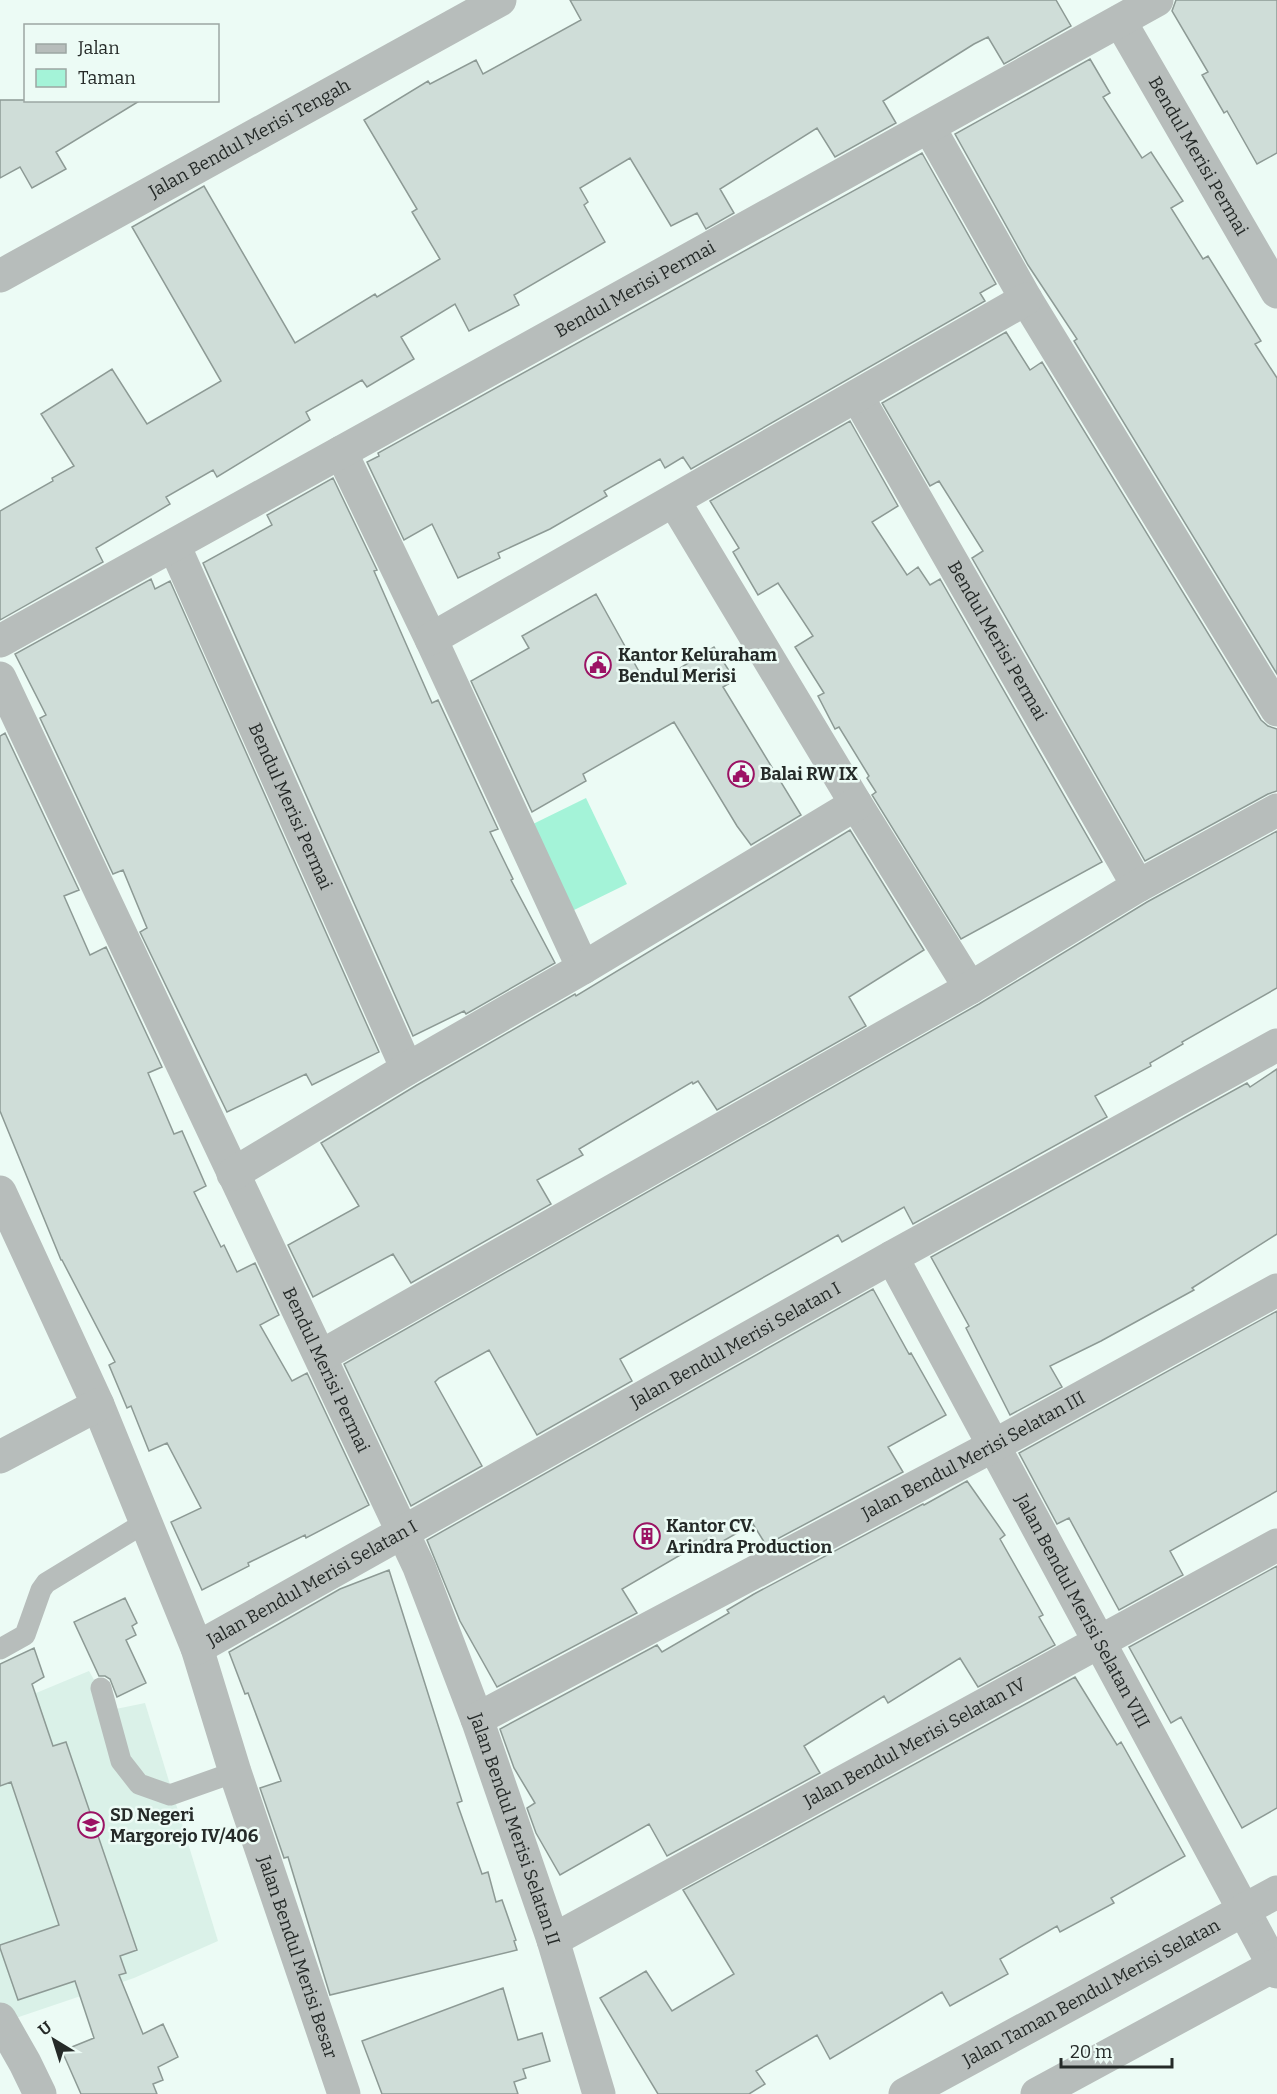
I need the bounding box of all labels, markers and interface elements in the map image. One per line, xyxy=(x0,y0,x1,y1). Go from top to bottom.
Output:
legend xyxy=(24,24,219,102)
text: Jalan xyxy=(77,37,120,59)
text: Taman xyxy=(78,67,136,89)
street label: Bendul Merisi Permai xyxy=(1144,73,1253,239)
street label: Jalan Bendul Merisi Tengah xyxy=(144,74,354,203)
street label: Bendul Merisi Permai xyxy=(551,236,719,342)
street label: Bendul Merisi Permai xyxy=(943,557,1052,724)
place label: Kantor Keluraham Bendul Merisi xyxy=(618,644,777,687)
public building icon: Kantor Keluraham Bendul Merisi xyxy=(583,650,613,680)
street label: Bendul Merisi Permai xyxy=(244,720,337,893)
public building icon: Balai RW IX xyxy=(726,759,756,789)
place label: Balai RW IX xyxy=(760,763,858,785)
street label: Jalan Bendul Merisi Selatan I xyxy=(626,1277,845,1413)
street label: Bendul Merisi Permai xyxy=(278,1284,374,1456)
street label: Jalan Bendul Merisi Selatan III xyxy=(857,1387,1089,1525)
street label: Jalan Bendul Merisi Selatan VIII xyxy=(1010,1489,1154,1732)
street label: Jalan Bendul Merisi Selatan I xyxy=(202,1515,421,1652)
place label: Kantor CV. Arindra Production xyxy=(666,1515,832,1558)
building icon: Kantor CV. Arindra Production xyxy=(632,1521,662,1551)
street label: Jalan Bendul Merisi Selatan IV xyxy=(799,1673,1030,1813)
street label: Jalan Bendul Merisi Selatan II xyxy=(464,1709,565,1948)
place label: SD Negeri Margorejo IV/406 xyxy=(110,1804,259,1847)
school or university icon: SD Negeri Margorejo IV/406 xyxy=(76,1810,106,1840)
street label: Jalan Bendul Merisi Besar xyxy=(253,1852,342,2061)
street label: Jalan Taman Bendul Merisi Selatan xyxy=(958,1914,1224,2072)
north arrow xyxy=(24,2010,84,2070)
text: U xyxy=(35,2017,56,2040)
scale bar xyxy=(1061,2031,1172,2069)
text: 20 m xyxy=(1070,2041,1112,2063)

